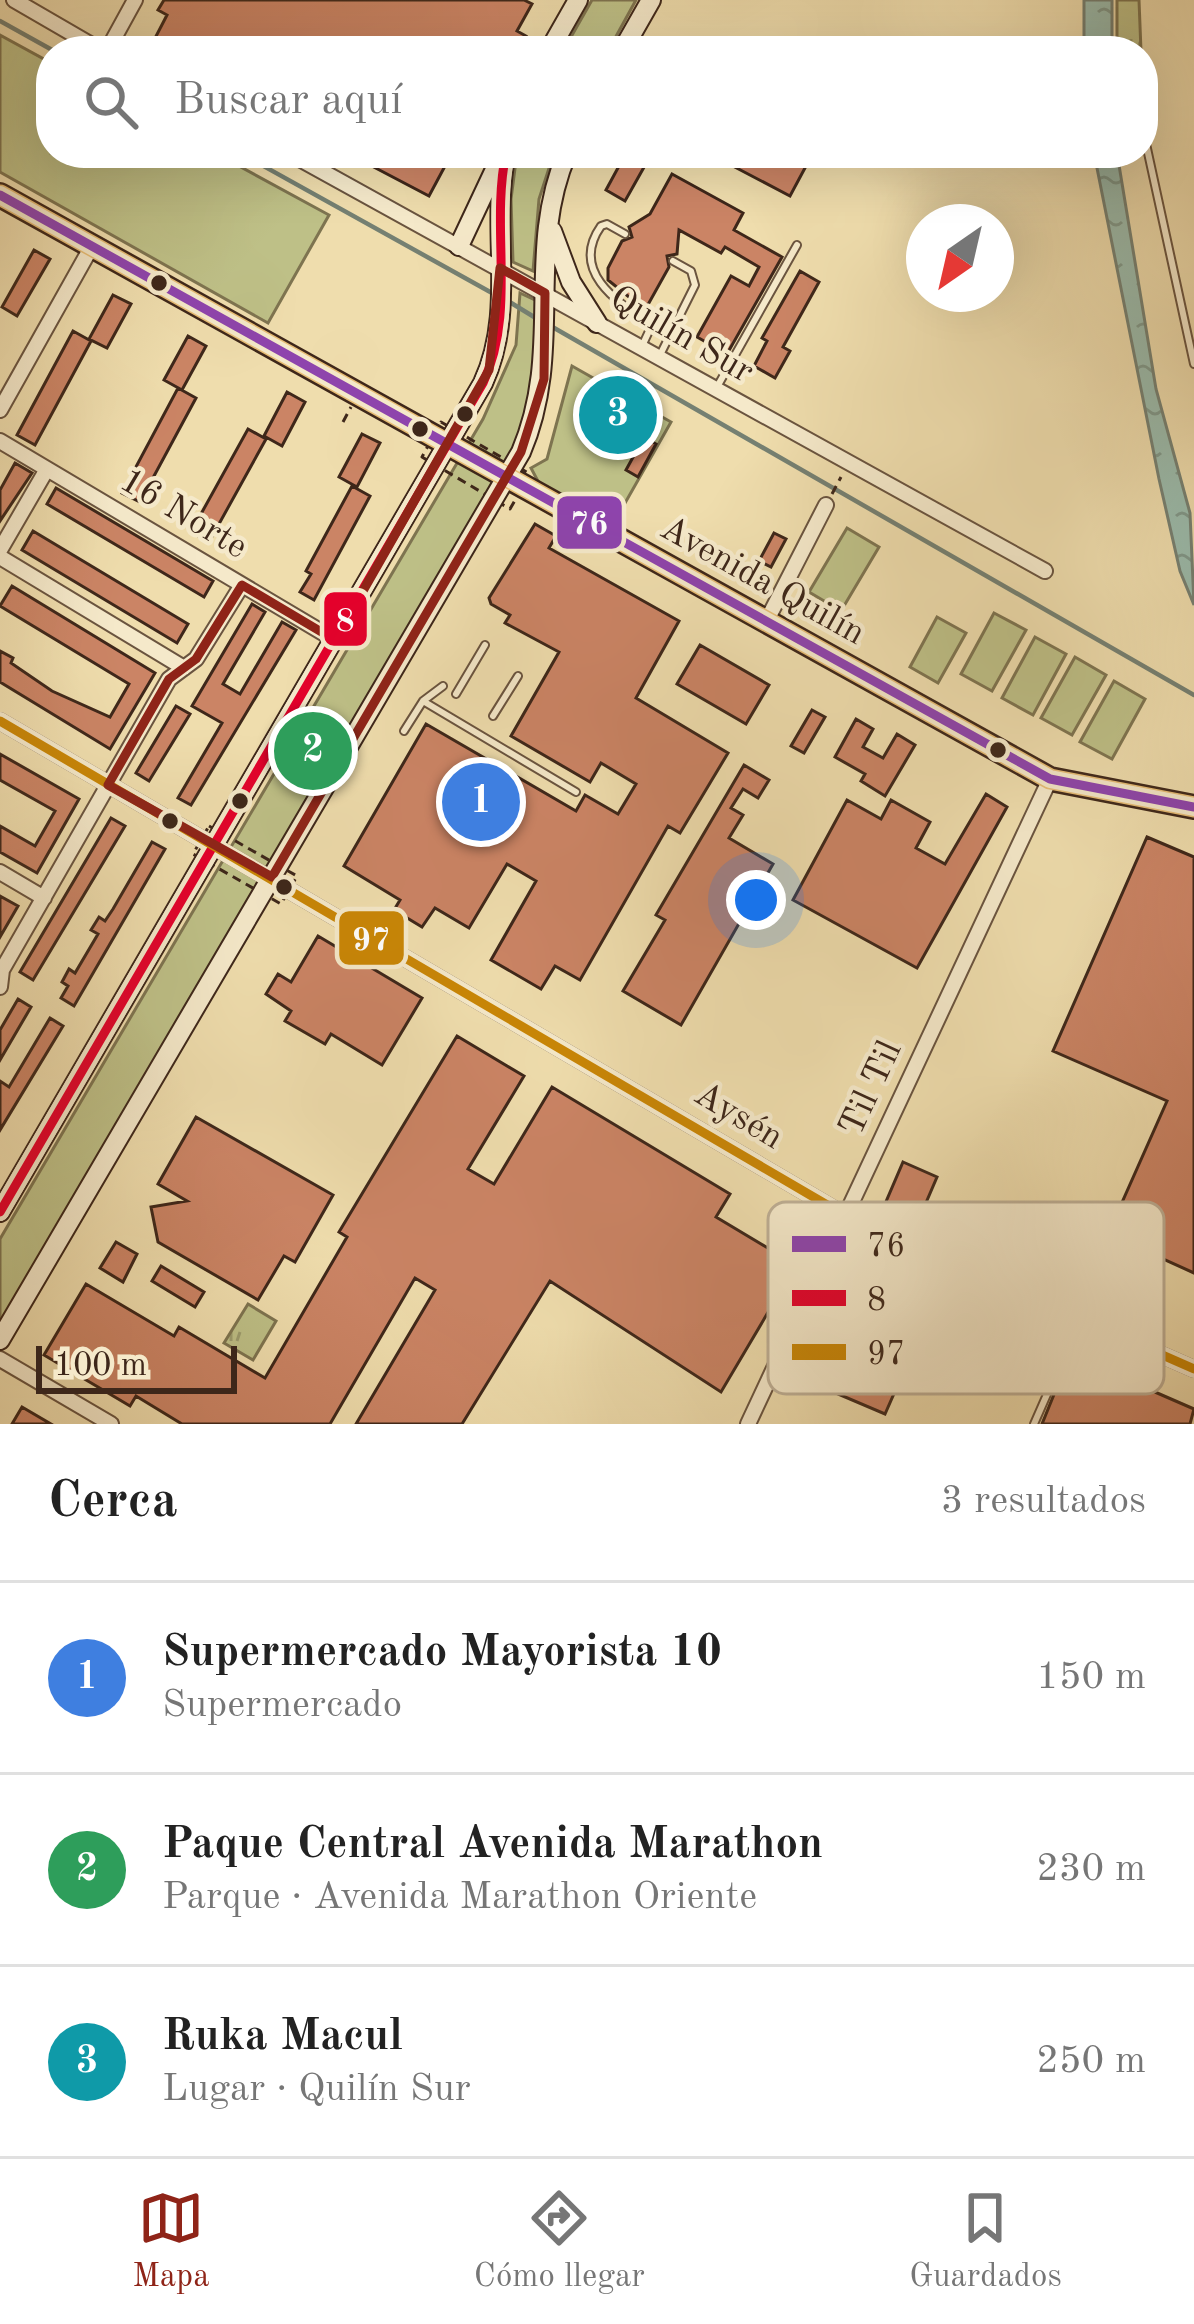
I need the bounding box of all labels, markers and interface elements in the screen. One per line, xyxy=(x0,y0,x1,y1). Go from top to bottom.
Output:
search box xyxy=(36,36,1158,168)
icon: search xyxy=(78,69,144,135)
text: Buscar aquí xyxy=(174,79,403,124)
north arrow xyxy=(906,204,1014,312)
unlabelled marker xyxy=(148,272,170,294)
street label: Quilín Sur xyxy=(603,281,759,392)
pin: 3 xyxy=(579,370,657,460)
unlabelled marker xyxy=(454,403,476,425)
unlabelled marker xyxy=(409,418,431,440)
street label: 16 Norte xyxy=(113,463,253,567)
line badge: 76 xyxy=(555,494,624,551)
text: 76 xyxy=(570,509,608,542)
street label: Avenida Quilín xyxy=(654,511,870,653)
line badge: 8 xyxy=(322,590,369,648)
text: 8 xyxy=(335,606,355,639)
pin: 2 xyxy=(274,706,352,796)
unlabelled marker xyxy=(987,739,1009,761)
pin: 1 xyxy=(442,757,520,847)
unlabelled marker xyxy=(229,790,251,812)
unlabelled marker xyxy=(159,810,181,832)
your location xyxy=(726,870,786,930)
unlabelled marker xyxy=(273,876,295,898)
line badge: 97 xyxy=(337,909,406,967)
text: 97 xyxy=(352,925,390,958)
street label: Til Til xyxy=(834,1036,910,1142)
street label: Aysén xyxy=(687,1077,789,1157)
legend xyxy=(768,1202,1164,1394)
text: 76 xyxy=(867,1231,905,1264)
text: 8 xyxy=(867,1285,886,1318)
text: 97 xyxy=(867,1339,905,1372)
scale bar xyxy=(36,1340,237,1393)
text: 100 m xyxy=(54,1350,147,1383)
text: Cerca xyxy=(48,1477,178,1528)
text: 3 resultados xyxy=(941,1482,1146,1521)
text: Supermercado Mayorista 10 xyxy=(162,1631,722,1676)
text: 1 xyxy=(76,1658,98,1697)
text: 150 m xyxy=(1036,1658,1146,1697)
text: Supermercado xyxy=(162,1686,402,1725)
text: Paque Central Avenida Marathon xyxy=(162,1823,823,1868)
text: 2 xyxy=(76,1850,98,1889)
text: 230 m xyxy=(1036,1850,1146,1889)
text: Parque · Avenida Marathon Oriente xyxy=(162,1878,757,1917)
text: Ruka Macul xyxy=(162,2015,403,2060)
text: 3 xyxy=(76,2042,98,2081)
text: 250 m xyxy=(1036,2042,1146,2081)
text: Lugar · Quilín Sur xyxy=(162,2070,471,2109)
tab: Mapa xyxy=(132,2185,210,2298)
tab: Cómo llegar xyxy=(474,2185,645,2298)
tab: Guardados xyxy=(909,2185,1062,2298)

